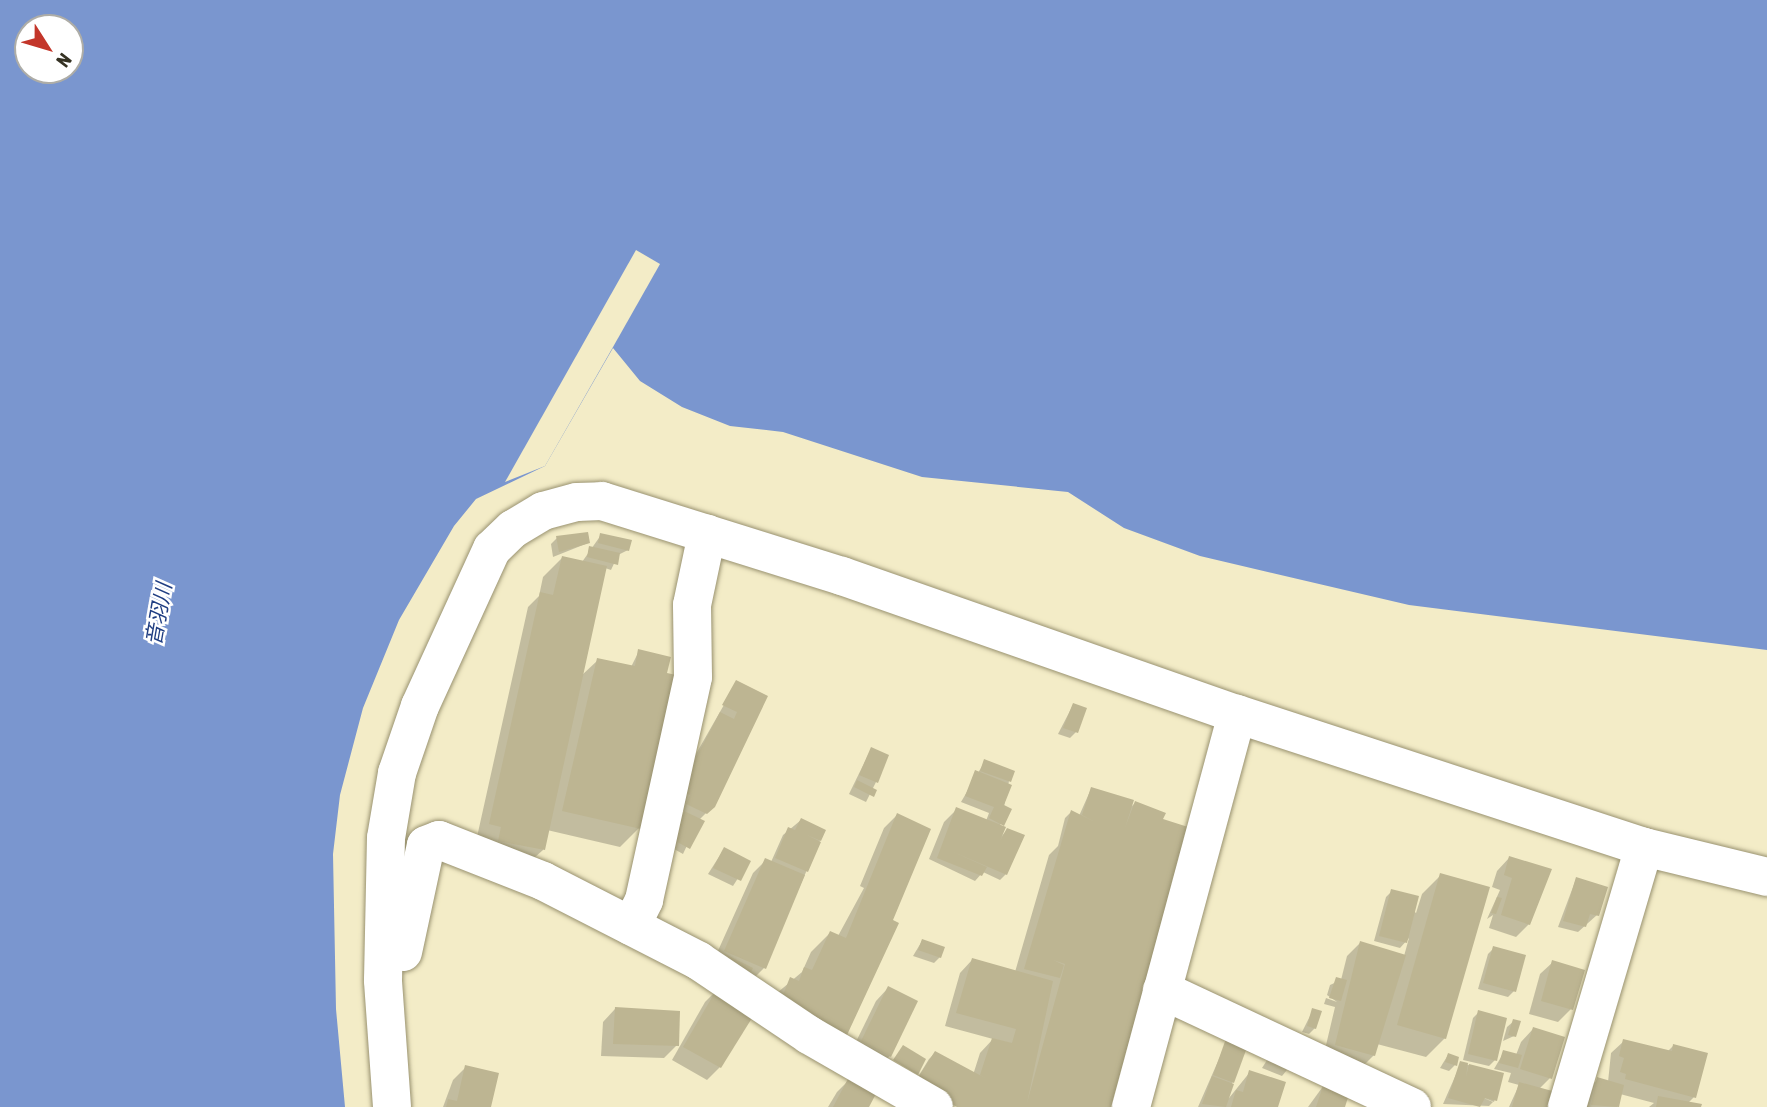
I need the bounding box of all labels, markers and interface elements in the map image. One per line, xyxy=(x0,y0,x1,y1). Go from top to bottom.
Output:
north arrow xyxy=(14,14,84,84)
text: N xyxy=(52,49,76,72)
water label: 音羽川 xyxy=(140,581,176,647)

